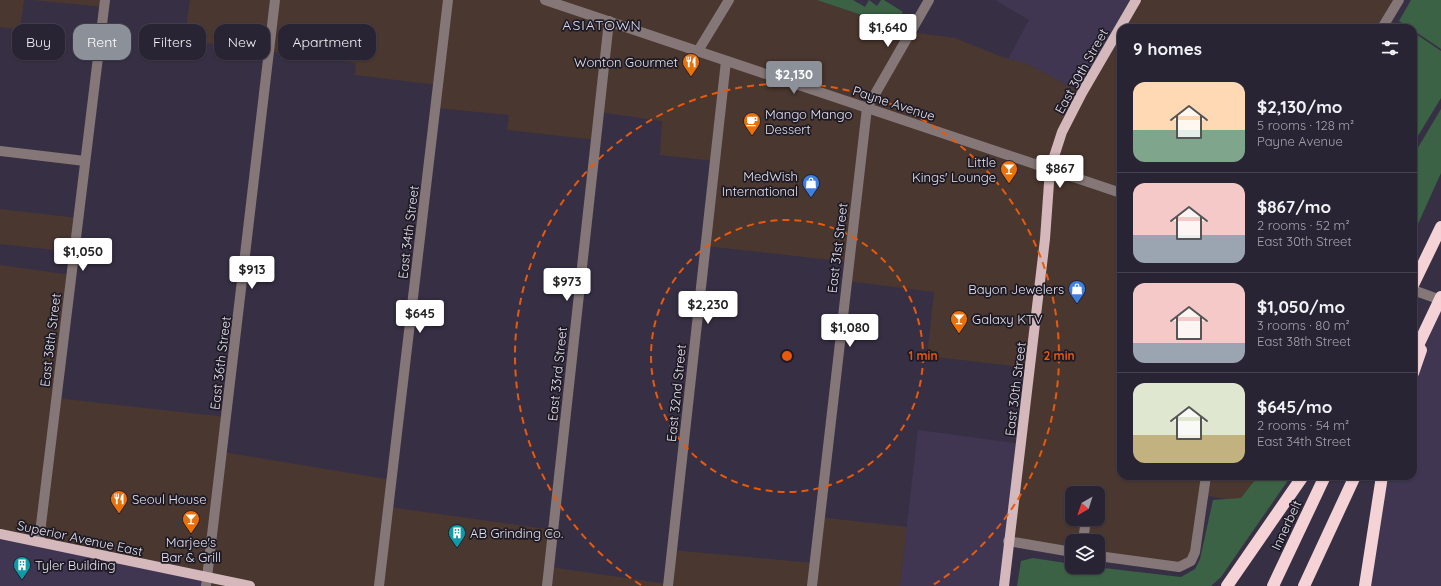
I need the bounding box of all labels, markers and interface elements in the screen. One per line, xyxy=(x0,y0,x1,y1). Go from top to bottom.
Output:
pin: $1,640 xyxy=(855,14,921,48)
district label: ASIATOWN xyxy=(562,16,642,34)
text: $1,640 xyxy=(868,19,908,35)
chip: Buy xyxy=(12,24,65,60)
chip: Rent xyxy=(73,24,131,60)
chip: Filters xyxy=(139,24,206,60)
chip: New xyxy=(214,24,270,60)
chip: Apartment xyxy=(278,24,376,60)
street label: East 30th Street xyxy=(1051,26,1111,116)
icon: filters xyxy=(1379,37,1401,59)
text: 9 homes xyxy=(1133,38,1202,59)
restaurant icon: Wonton Gourmet xyxy=(681,52,701,77)
place label: Wonton Gourmet xyxy=(574,54,678,70)
pin: $2,130 xyxy=(761,61,827,95)
text: $2,130 xyxy=(775,66,813,82)
street label: Payne Avenue xyxy=(851,82,937,124)
text: $2,130/mo xyxy=(1257,96,1342,117)
icon: home xyxy=(1165,98,1213,146)
place label: Mango Mango Dessert xyxy=(765,106,852,137)
cafe icon: Mango Mango Dessert xyxy=(742,111,762,136)
text: 5 rooms · 128 m² xyxy=(1257,117,1354,133)
text: Payne Avenue xyxy=(1257,133,1343,149)
place label: Little Kings' Lounge xyxy=(912,154,996,185)
pin: $867 xyxy=(1036,155,1084,189)
bar icon: Little Kings' Lounge xyxy=(999,159,1019,184)
text: $867 xyxy=(1045,160,1075,176)
place label: MedWish International xyxy=(722,168,798,199)
shop icon: MedWish International xyxy=(801,173,821,198)
street label: East 34th Street xyxy=(394,184,422,280)
text: $867/mo xyxy=(1257,196,1331,217)
icon: home xyxy=(1165,199,1213,247)
street label: East 31st Street xyxy=(824,202,850,294)
text: 2 rooms · 52 m² xyxy=(1257,217,1350,233)
text: East 30th Street xyxy=(1257,233,1352,249)
pin: $1,050 xyxy=(50,238,116,272)
text: $1,050 xyxy=(63,243,103,259)
pin: $913 xyxy=(228,256,276,290)
text: $913 xyxy=(238,261,266,277)
pin: $973 xyxy=(543,268,591,302)
text: $973 xyxy=(553,273,581,289)
shop icon: Bayon Jewelers xyxy=(1067,279,1087,304)
place label: Bayon Jewelers xyxy=(968,281,1064,297)
pin: $2,230 xyxy=(675,291,741,325)
street label: East 38th Street xyxy=(36,292,64,388)
text: $2,230 xyxy=(687,296,729,312)
text: $1,050/mo xyxy=(1257,296,1345,317)
icon: home xyxy=(1165,299,1213,347)
pin: $645 xyxy=(396,300,444,334)
text: $645 xyxy=(405,305,435,321)
bar icon: Galaxy KTV xyxy=(949,309,969,334)
place label: Galaxy KTV xyxy=(972,311,1043,327)
pin: $1,080 xyxy=(817,314,883,348)
street label: East 36th Street xyxy=(206,315,234,411)
text: 3 rooms · 80 m² xyxy=(1257,317,1350,333)
text: $1,080 xyxy=(830,319,870,335)
street label: East 33rd Street xyxy=(544,326,570,422)
text: East 38th Street xyxy=(1257,333,1351,349)
street label: East 30th Street xyxy=(1001,341,1029,437)
street label: East 32nd Street xyxy=(663,344,689,442)
text: 1 min xyxy=(908,348,938,363)
text: 2 min xyxy=(1043,348,1075,363)
centre of rings xyxy=(780,349,794,363)
text: $645/mo xyxy=(1257,396,1332,417)
icon: home xyxy=(1165,399,1213,447)
text: 2 rooms · 54 m² xyxy=(1257,417,1349,433)
text: East 34th Street xyxy=(1257,433,1351,449)
north arrow xyxy=(1065,486,1105,526)
map controls xyxy=(1065,486,1105,574)
restaurant icon: Seoul House xyxy=(109,489,129,514)
place label: Seoul House xyxy=(132,491,207,507)
street label: Innerbelt xyxy=(1268,498,1304,552)
bar icon: Marjee's Bar & Grill xyxy=(181,509,201,534)
street label: Superior Avenue East xyxy=(16,517,144,559)
building icon: AB Grinding Co. xyxy=(447,523,467,548)
place label: AB Grinding Co. xyxy=(470,525,563,541)
place label: Marjee's Bar & Grill xyxy=(161,534,221,565)
button: layers xyxy=(1065,534,1105,574)
building icon: Tyler Building xyxy=(12,555,32,580)
place label: Tyler Building xyxy=(35,557,116,573)

